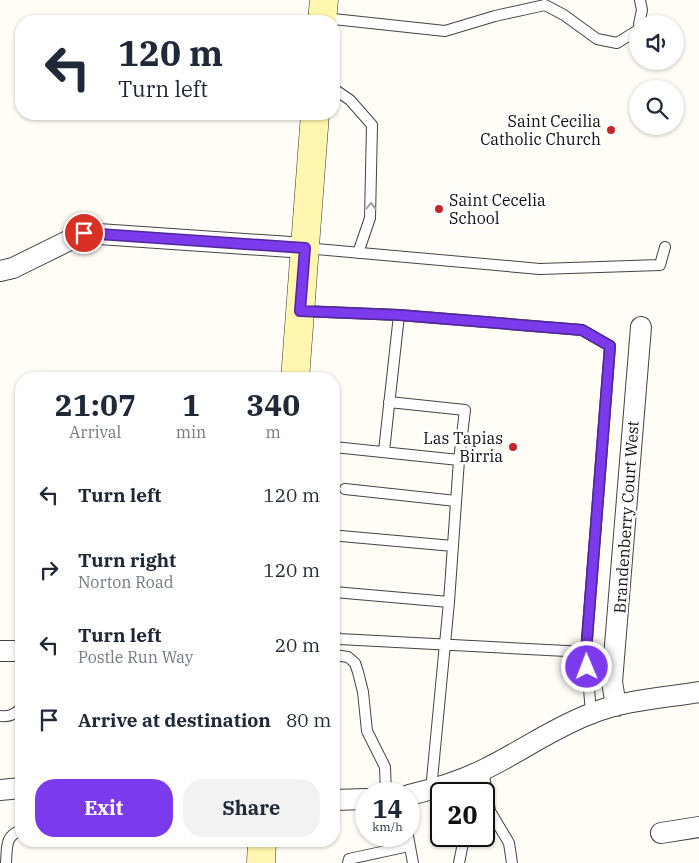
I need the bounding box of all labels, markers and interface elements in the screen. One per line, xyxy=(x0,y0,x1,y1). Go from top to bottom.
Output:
map controls xyxy=(629,15,684,135)
button: sound xyxy=(629,15,684,70)
text: 120 m xyxy=(118,30,223,76)
icon: left xyxy=(35,35,100,100)
text: Turn left xyxy=(118,74,208,103)
button: search xyxy=(629,80,684,135)
place label: Saint Cecilia Catholic Church xyxy=(480,111,601,149)
marker: Saint Cecilia Catholic Church xyxy=(605,124,617,136)
place label: Saint Cecelia School xyxy=(449,190,546,228)
one-way arrow xyxy=(365,202,376,210)
marker: Saint Cecelia School xyxy=(433,203,445,215)
pin xyxy=(63,212,105,254)
icon: arrive xyxy=(70,219,98,247)
text: 21:07 xyxy=(55,385,136,424)
text: 1 xyxy=(182,385,200,424)
text: 340 xyxy=(246,385,300,424)
street label: Brandenberry Court West xyxy=(609,420,643,614)
text: Arrival xyxy=(69,422,121,442)
text: min xyxy=(176,422,206,442)
text: m xyxy=(266,422,281,442)
place label: Las Tapias Birria xyxy=(423,428,503,466)
marker: Las Tapias Birria xyxy=(507,441,519,453)
icon: left xyxy=(35,481,63,509)
text: Turn left xyxy=(78,483,161,507)
text: 120 m xyxy=(263,483,320,507)
text: Turn right xyxy=(78,548,176,572)
icon: right xyxy=(35,556,63,584)
text: 120 m xyxy=(263,558,320,582)
text: Norton Road xyxy=(78,572,173,592)
text: Turn left xyxy=(78,623,161,647)
icon: left xyxy=(35,631,63,659)
text: 20 m xyxy=(275,633,320,657)
position arrow xyxy=(560,640,612,692)
text: Postle Run Way xyxy=(78,647,193,667)
icon: arrive xyxy=(35,706,63,734)
text: Arrive at destination xyxy=(78,708,271,732)
text: 80 m xyxy=(286,708,331,732)
button: Exit xyxy=(35,779,173,837)
button: Share xyxy=(183,779,320,837)
speed limit sign: 20 xyxy=(430,782,495,847)
text: 14 xyxy=(372,792,403,825)
text: km/h xyxy=(372,819,403,834)

